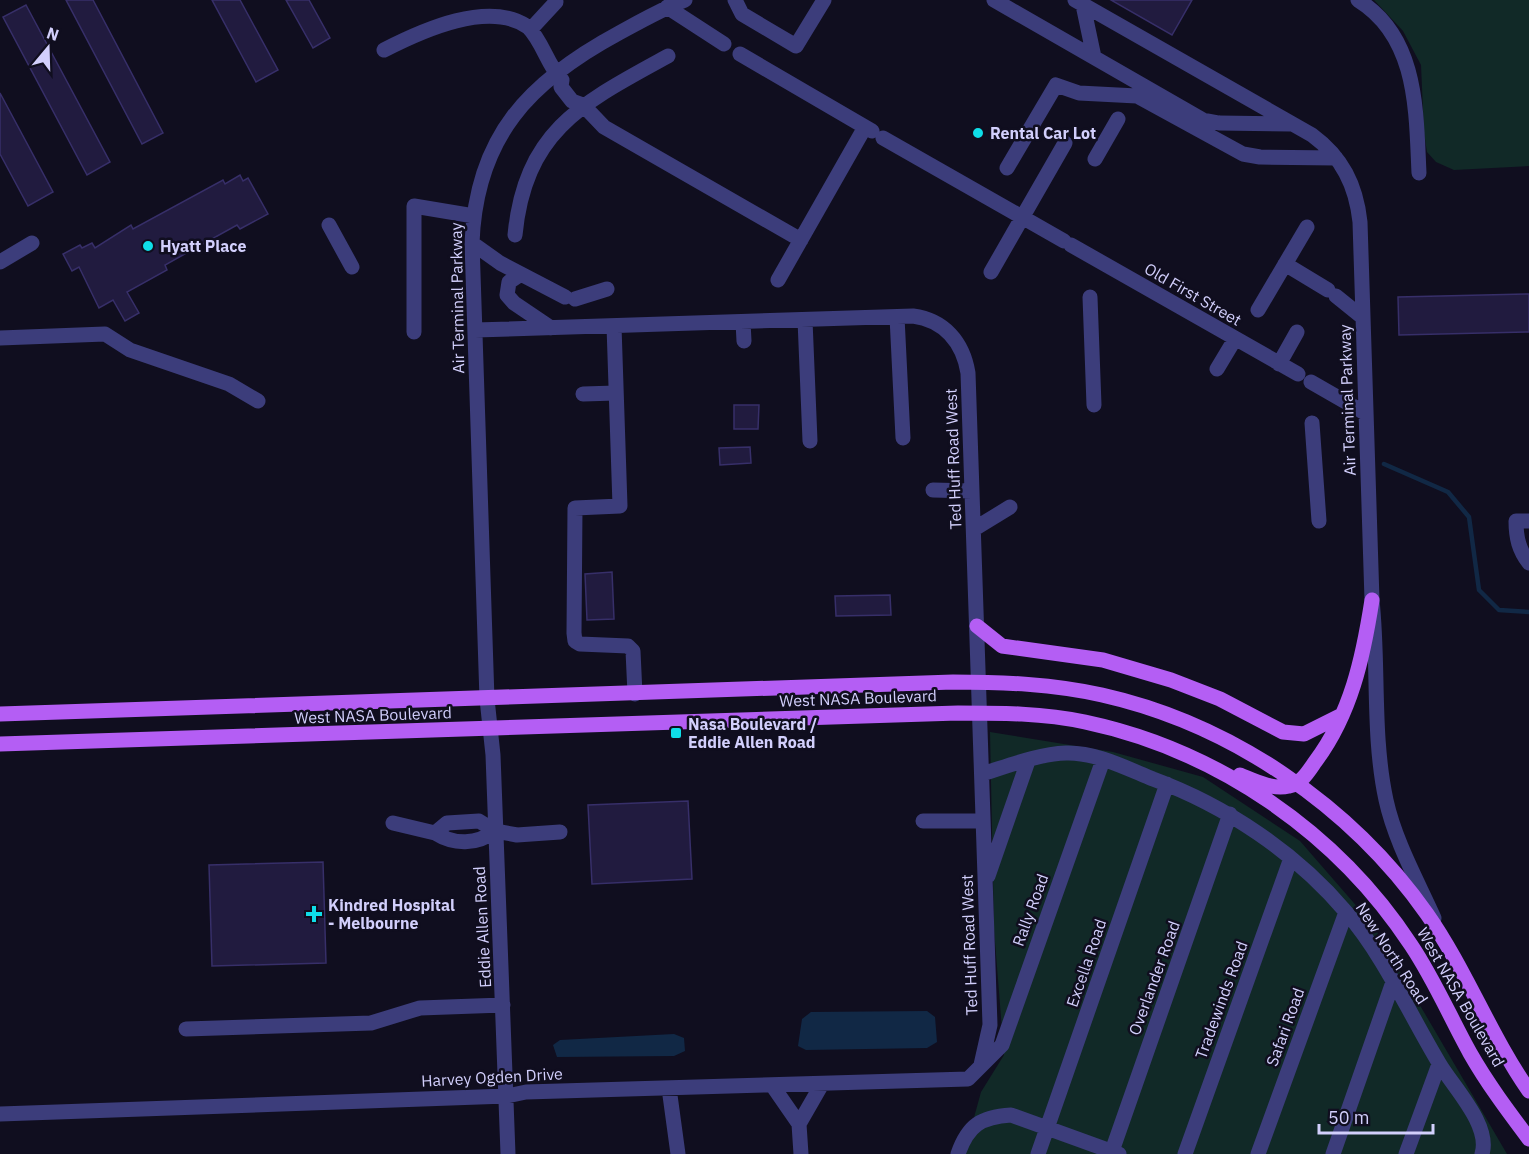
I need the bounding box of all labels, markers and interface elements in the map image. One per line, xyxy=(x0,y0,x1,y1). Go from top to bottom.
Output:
north arrow xyxy=(18,18,78,78)
text: N xyxy=(44,22,62,45)
place label: Rental Car Lot xyxy=(990,123,1096,143)
marker: Rental Car Lot xyxy=(971,126,985,140)
street label: Air Terminal Parkway xyxy=(446,222,468,374)
place label: Hyatt Place xyxy=(160,236,247,256)
marker: Hyatt Place xyxy=(141,239,155,253)
street label: Old First Street xyxy=(1141,258,1245,330)
street label: Air Terminal Parkway xyxy=(1334,324,1360,476)
street label: Ted Huff Road West xyxy=(941,388,965,530)
street label: West NASA Boulevard xyxy=(779,685,937,711)
street label: West NASA Boulevard xyxy=(294,702,452,728)
place label: Nasa Boulevard / Eddie Allen Road xyxy=(688,714,817,752)
marker: Nasa Boulevard / Eddie Allen Road xyxy=(669,726,683,740)
street label: Eddie Allen Road xyxy=(469,866,495,988)
street label: Rally Road xyxy=(1008,871,1052,949)
street label: Ted Huff Road West xyxy=(957,874,981,1016)
place label: Kindred Hospital - Melbourne xyxy=(328,895,455,933)
street label: New North Road xyxy=(1352,898,1432,1008)
marker: Kindred Hospital - Melbourne xyxy=(305,905,323,923)
street label: Excella Road xyxy=(1062,916,1110,1010)
street label: Overlander Road xyxy=(1124,918,1184,1038)
street label: West NASA Boulevard xyxy=(1413,924,1509,1070)
street label: Tradewinds Road xyxy=(1190,938,1252,1062)
street label: Safari Road xyxy=(1262,985,1308,1069)
street label: Harvey Ogden Drive xyxy=(421,1063,564,1091)
scale bar xyxy=(1319,1097,1433,1135)
text: 50 m xyxy=(1328,1106,1370,1129)

